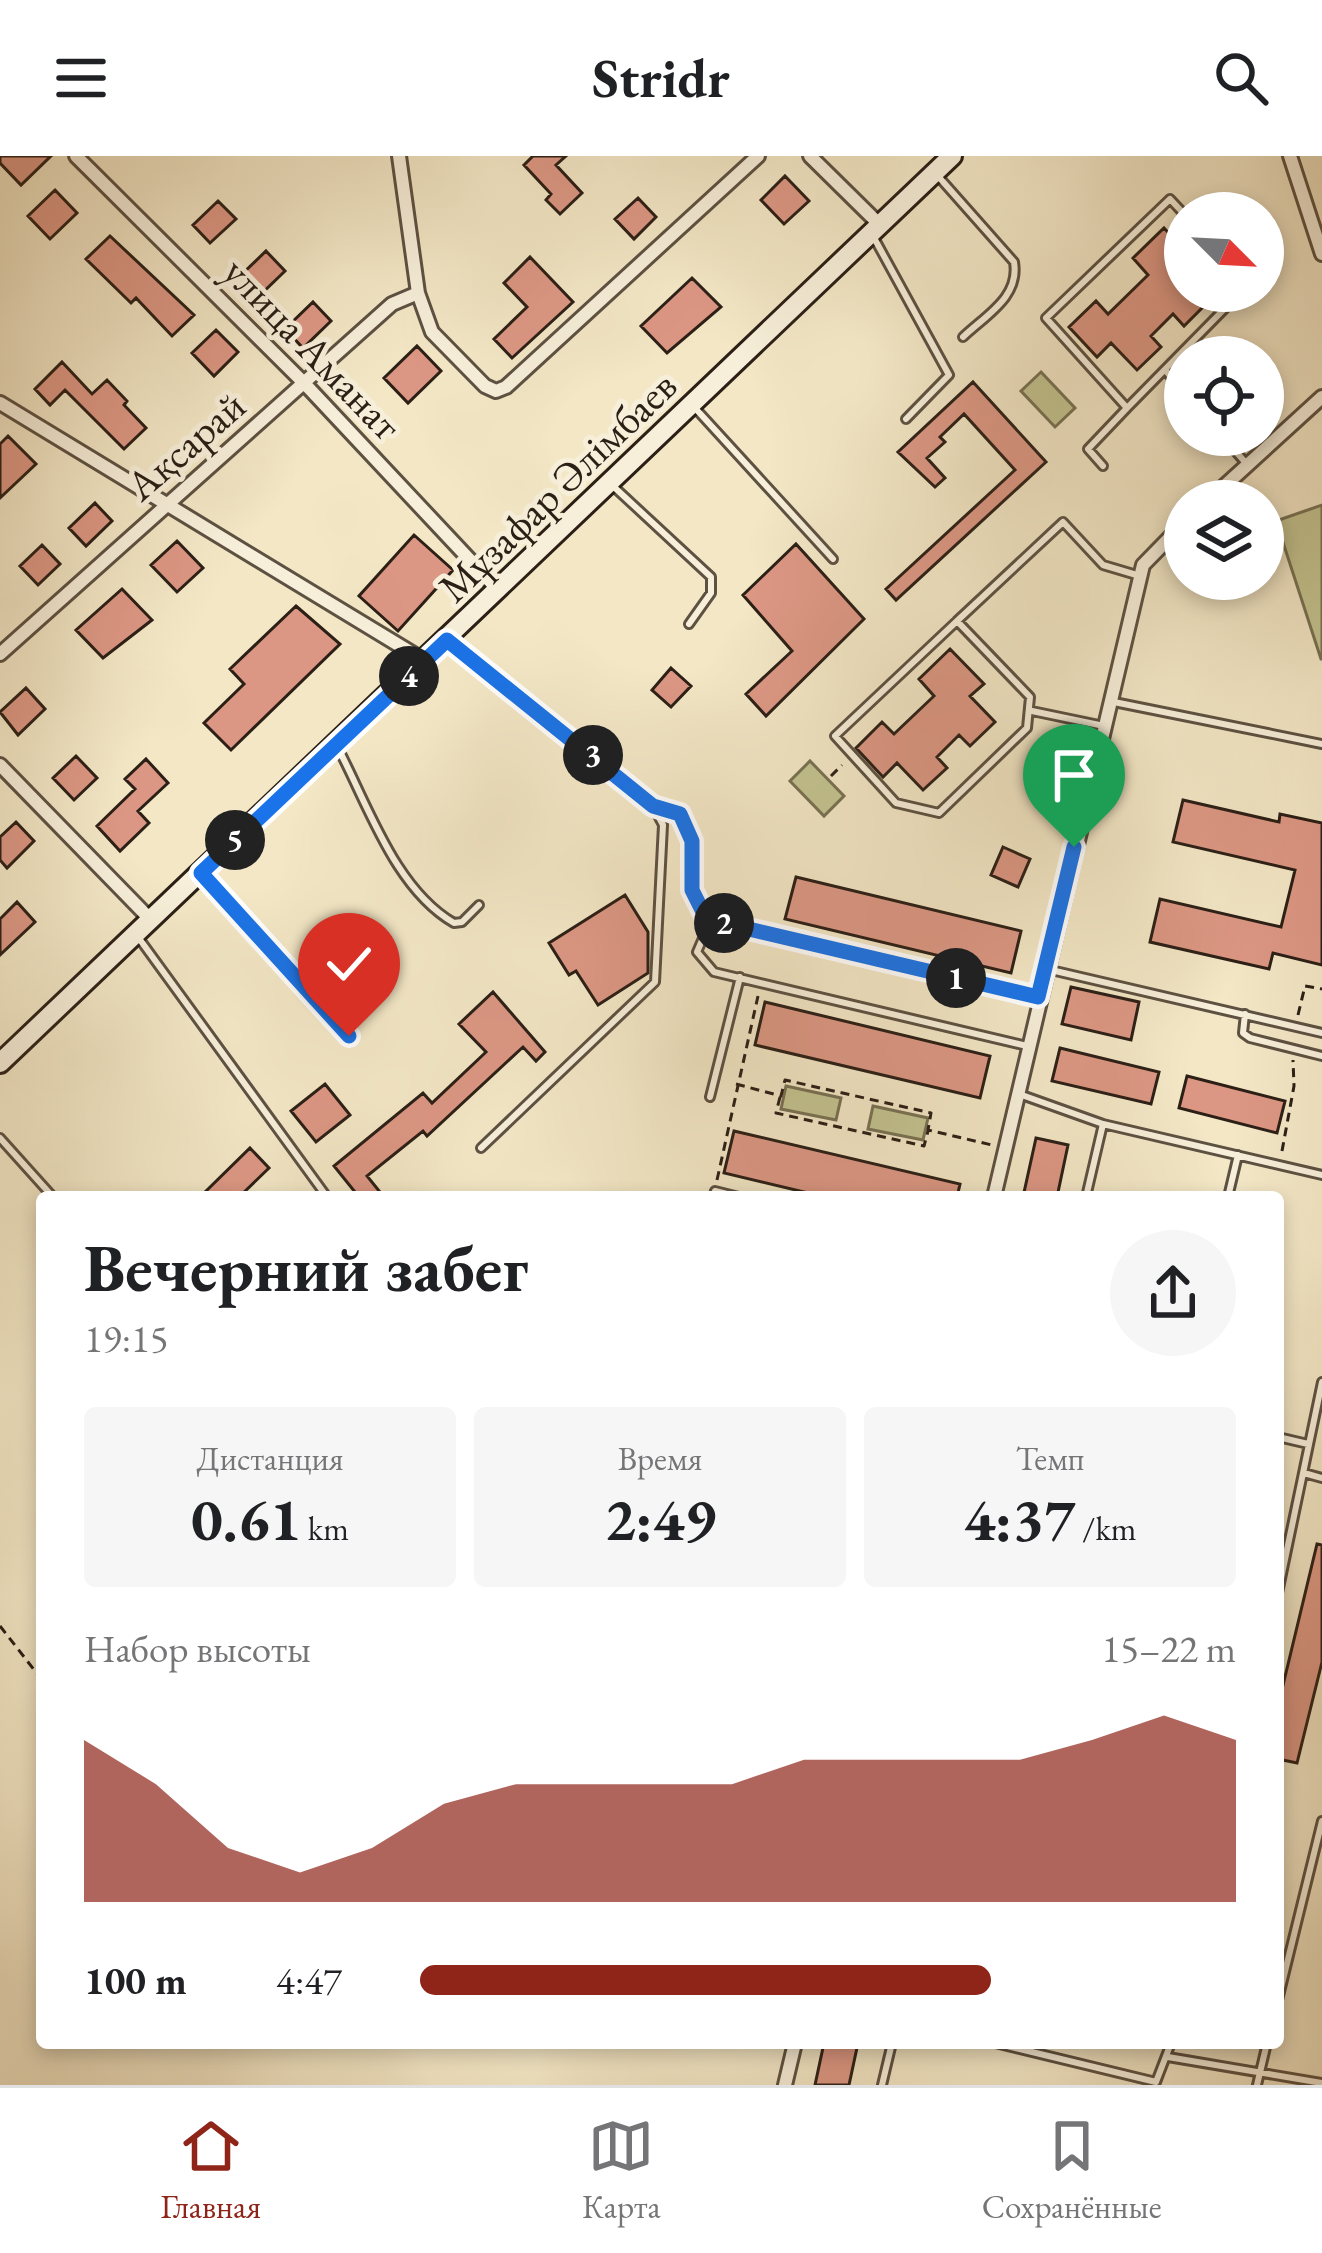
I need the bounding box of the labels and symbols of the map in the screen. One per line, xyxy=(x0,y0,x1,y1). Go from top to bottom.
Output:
north arrow xyxy=(1164,192,1284,312)
street label: улица Аманат xyxy=(211,245,414,452)
street label: Мұзафар Әлімбаев xyxy=(426,359,688,614)
street label: Ақсарай xyxy=(113,378,257,513)
pin: 4 xyxy=(379,646,439,706)
pin xyxy=(1023,724,1125,847)
pin: 3 xyxy=(563,725,623,785)
pin: 5 xyxy=(205,810,265,870)
pin: 2 xyxy=(694,893,754,953)
pin xyxy=(298,913,400,1036)
pin: 1 xyxy=(926,948,986,1008)

